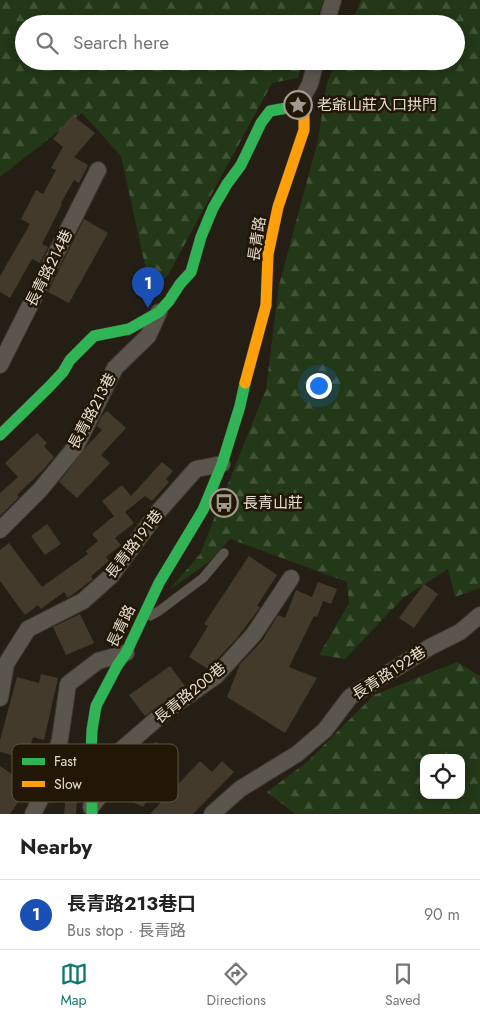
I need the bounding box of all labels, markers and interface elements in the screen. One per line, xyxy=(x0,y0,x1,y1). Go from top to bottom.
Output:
search box xyxy=(15,15,465,70)
icon: search xyxy=(33,29,61,57)
text: Search here xyxy=(73,29,169,56)
place icon: 老爺山莊入口拱門 xyxy=(283,90,313,120)
place label: 老爺山莊入口拱門 xyxy=(317,94,437,116)
street label: 長青路 xyxy=(243,215,271,263)
street label: 長青路214巷 xyxy=(20,226,78,310)
pin: 1 xyxy=(132,267,164,308)
street label: 長青路213巷 xyxy=(63,369,121,453)
your location xyxy=(306,373,332,399)
bus stop icon: 長青山莊 xyxy=(209,488,239,518)
place label: 長青山莊 xyxy=(243,492,303,514)
street label: 長青路191巷 xyxy=(100,505,168,583)
street label: 長青路 xyxy=(101,601,141,651)
street label: 長青路192巷 xyxy=(348,641,430,705)
street label: 長青路200巷 xyxy=(149,657,231,729)
legend xyxy=(12,744,178,802)
text: Fast xyxy=(54,751,77,771)
map controls xyxy=(420,754,465,799)
button: locate xyxy=(420,754,465,799)
text: Slow xyxy=(54,774,82,794)
text: Nearby xyxy=(20,832,92,862)
text: 長青路213巷口 xyxy=(67,890,196,917)
text: 1 xyxy=(32,903,40,926)
text: 90 m xyxy=(424,903,460,926)
text: Bus stop · 長青路 xyxy=(67,919,186,942)
tab: Map xyxy=(60,960,88,1010)
tab: Directions xyxy=(207,960,266,1010)
tab: Saved xyxy=(385,960,420,1010)

